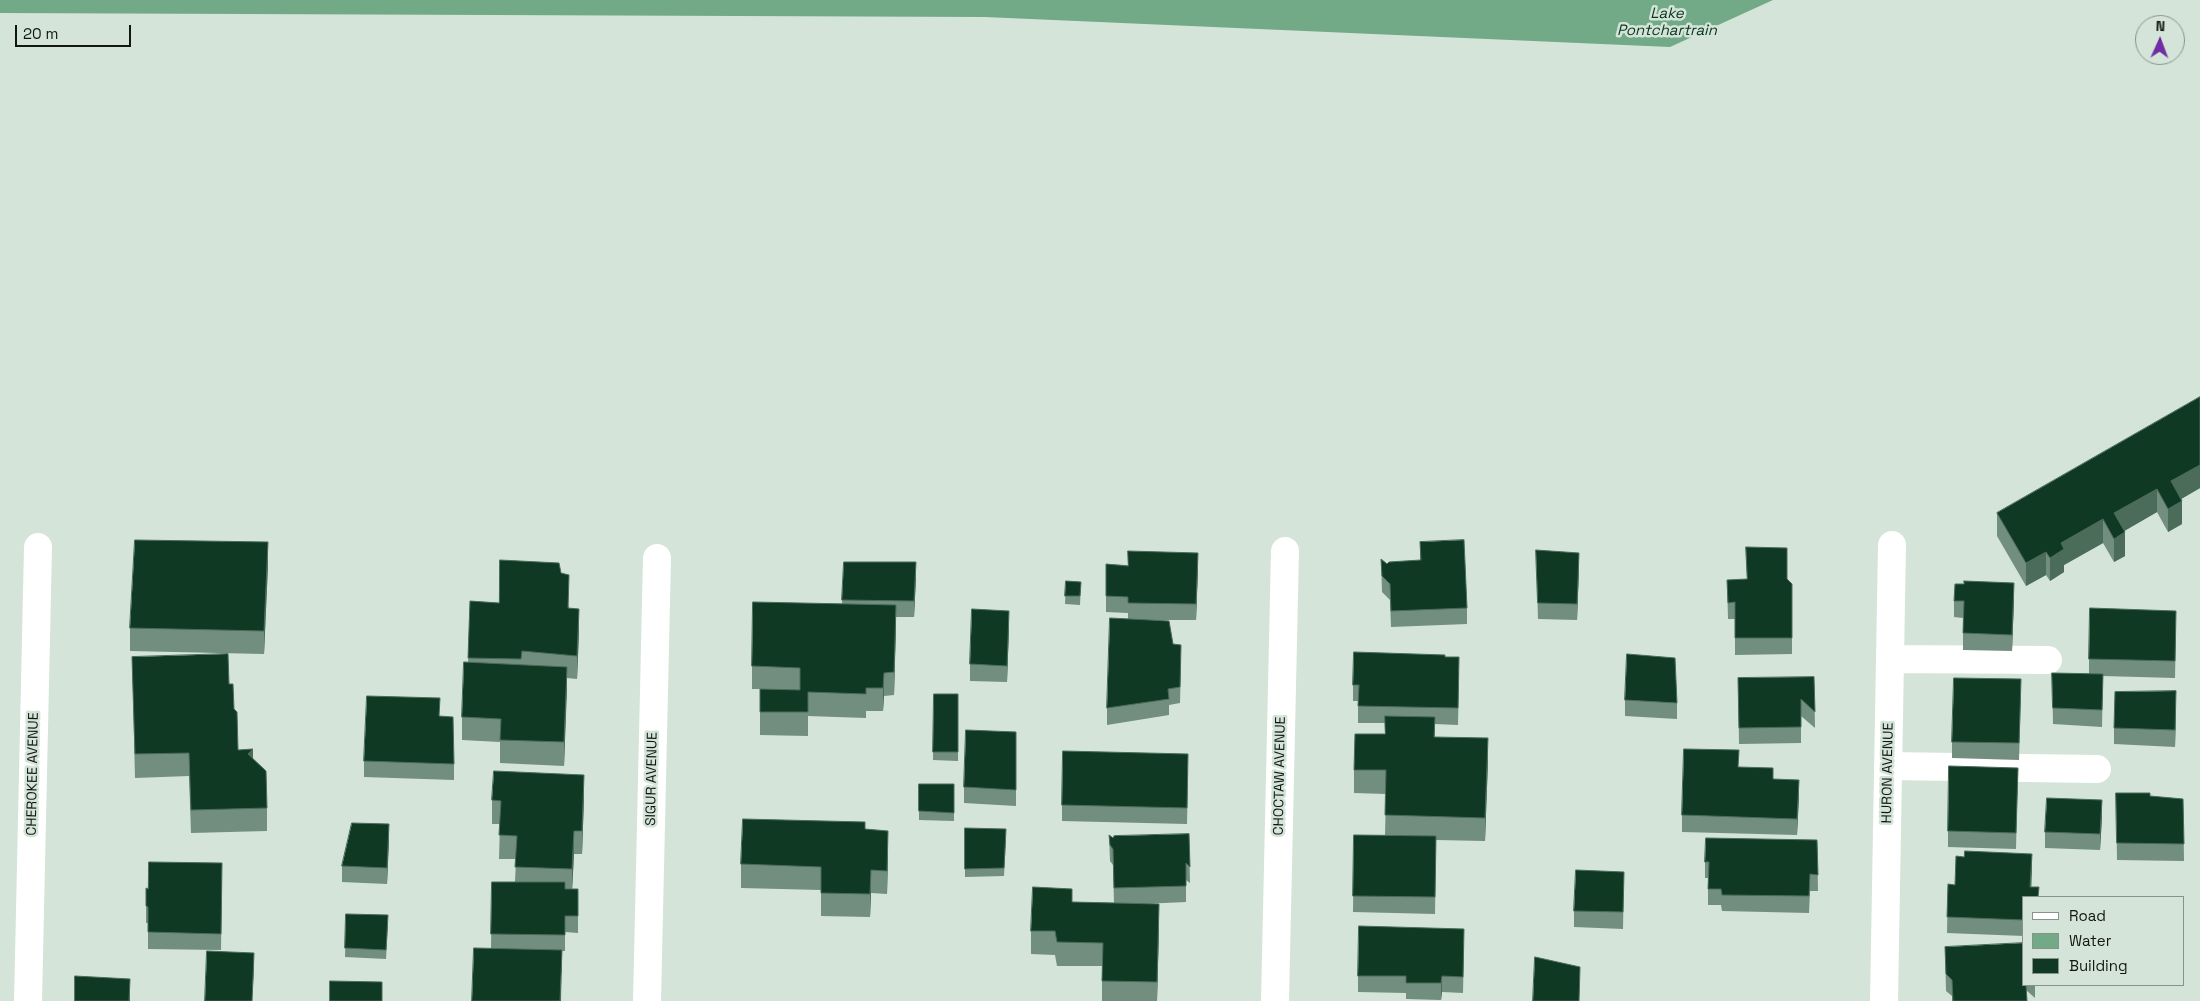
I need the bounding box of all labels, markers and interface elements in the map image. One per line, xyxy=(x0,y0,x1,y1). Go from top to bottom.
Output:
water label: Lake Pontchartrain xyxy=(1617,5,1717,40)
scale bar xyxy=(18,15,134,47)
north arrow xyxy=(2135,15,2185,65)
text: N xyxy=(2155,17,2165,35)
text: 20 m xyxy=(23,24,58,43)
street label: CHEROKEE AVENUE xyxy=(24,712,42,836)
street label: CHOCTAW AVENUE xyxy=(1271,716,1289,836)
street label: HURON AVENUE xyxy=(1879,722,1897,824)
street label: SIGUR AVENUE xyxy=(643,732,661,826)
legend xyxy=(2022,896,2185,986)
text: Road xyxy=(2069,906,2106,925)
text: Water xyxy=(2069,931,2111,950)
text: Building xyxy=(2069,956,2128,975)

